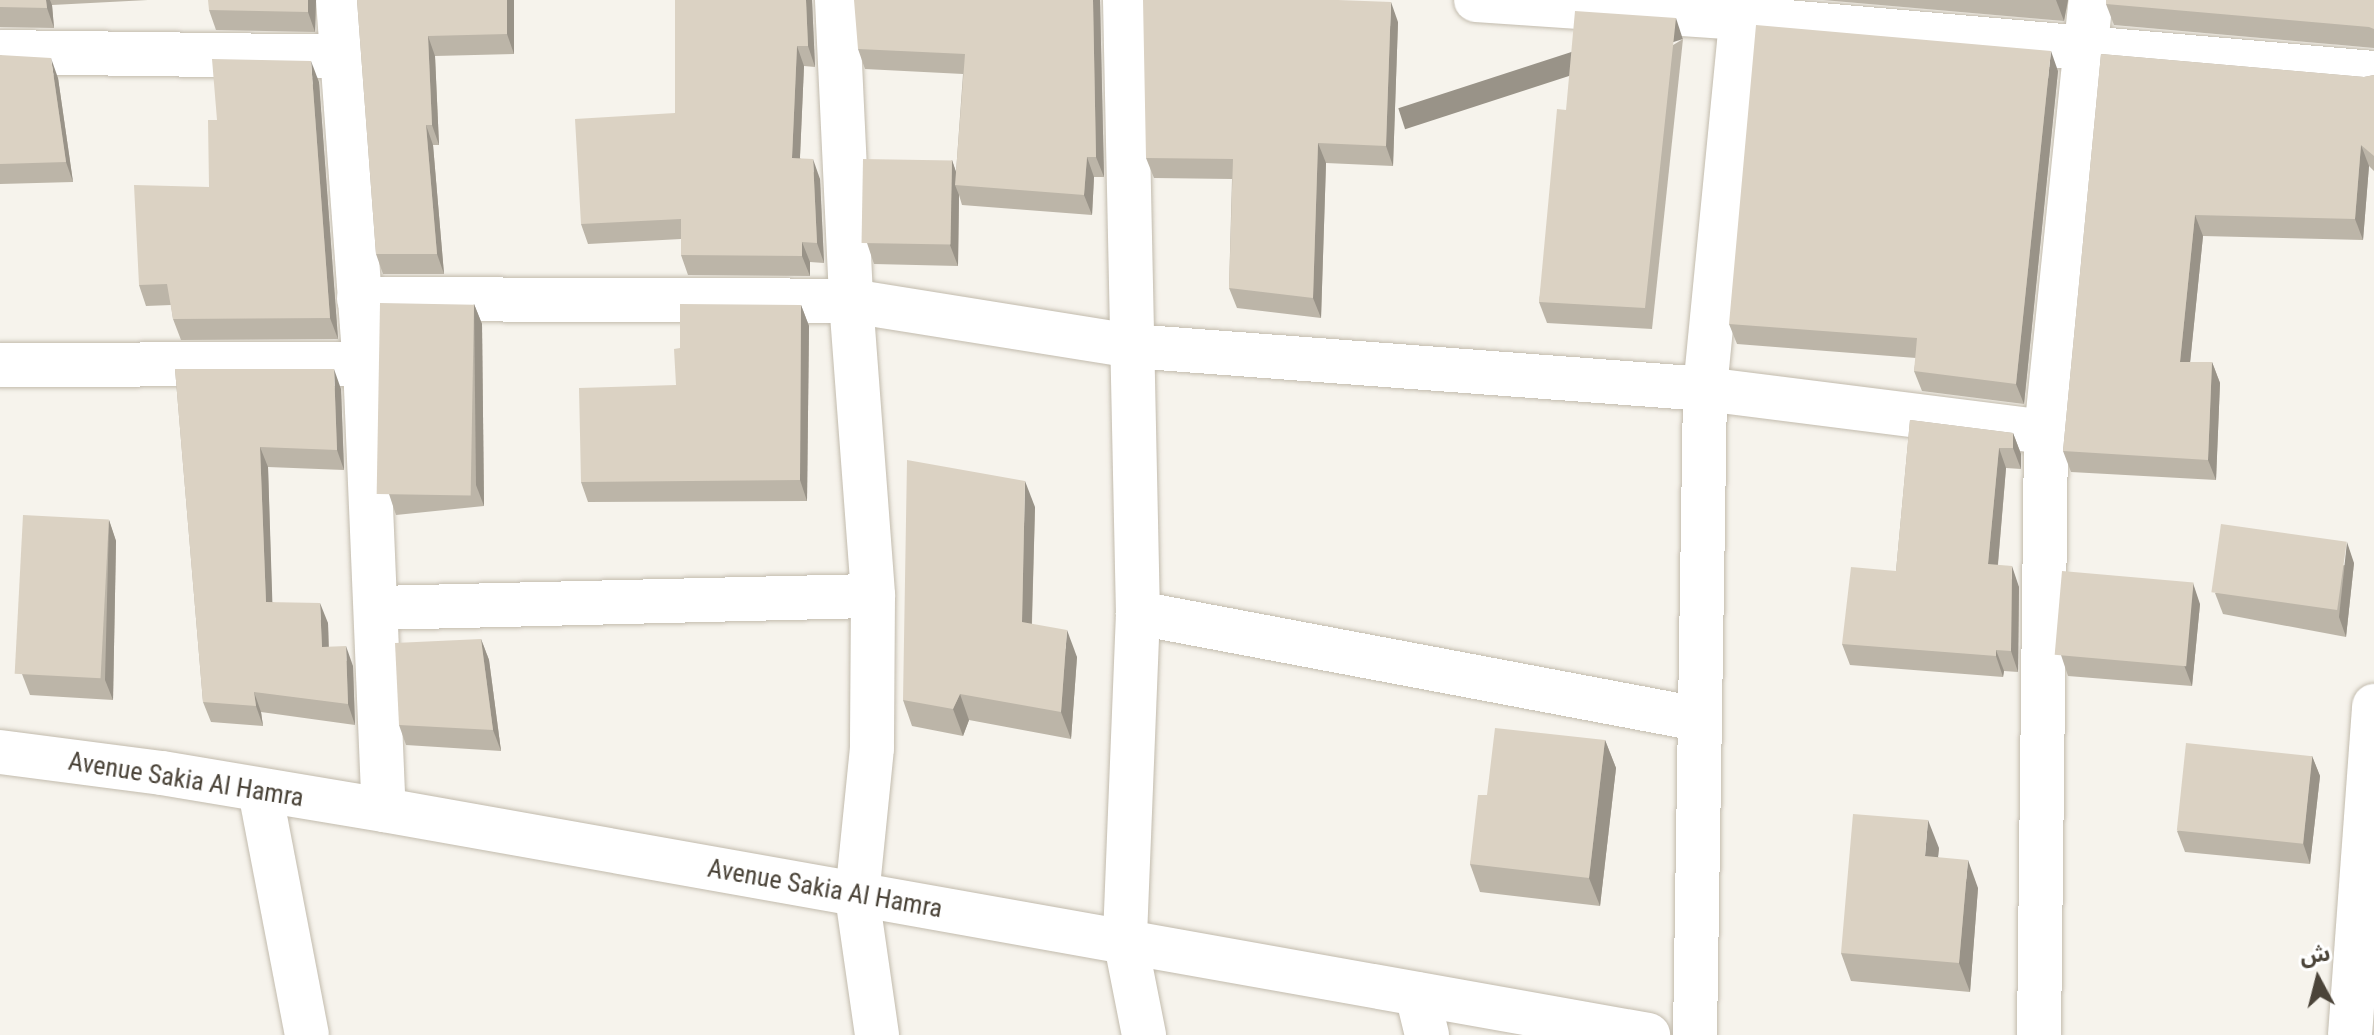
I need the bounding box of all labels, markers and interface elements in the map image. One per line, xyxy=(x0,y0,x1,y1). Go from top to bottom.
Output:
street label: Avenue Sakia Al Hamra xyxy=(66,746,306,814)
street label: Avenue Sakia Al Hamra xyxy=(705,853,945,925)
north arrow xyxy=(2278,939,2358,1019)
text: ش xyxy=(2299,940,2331,969)

